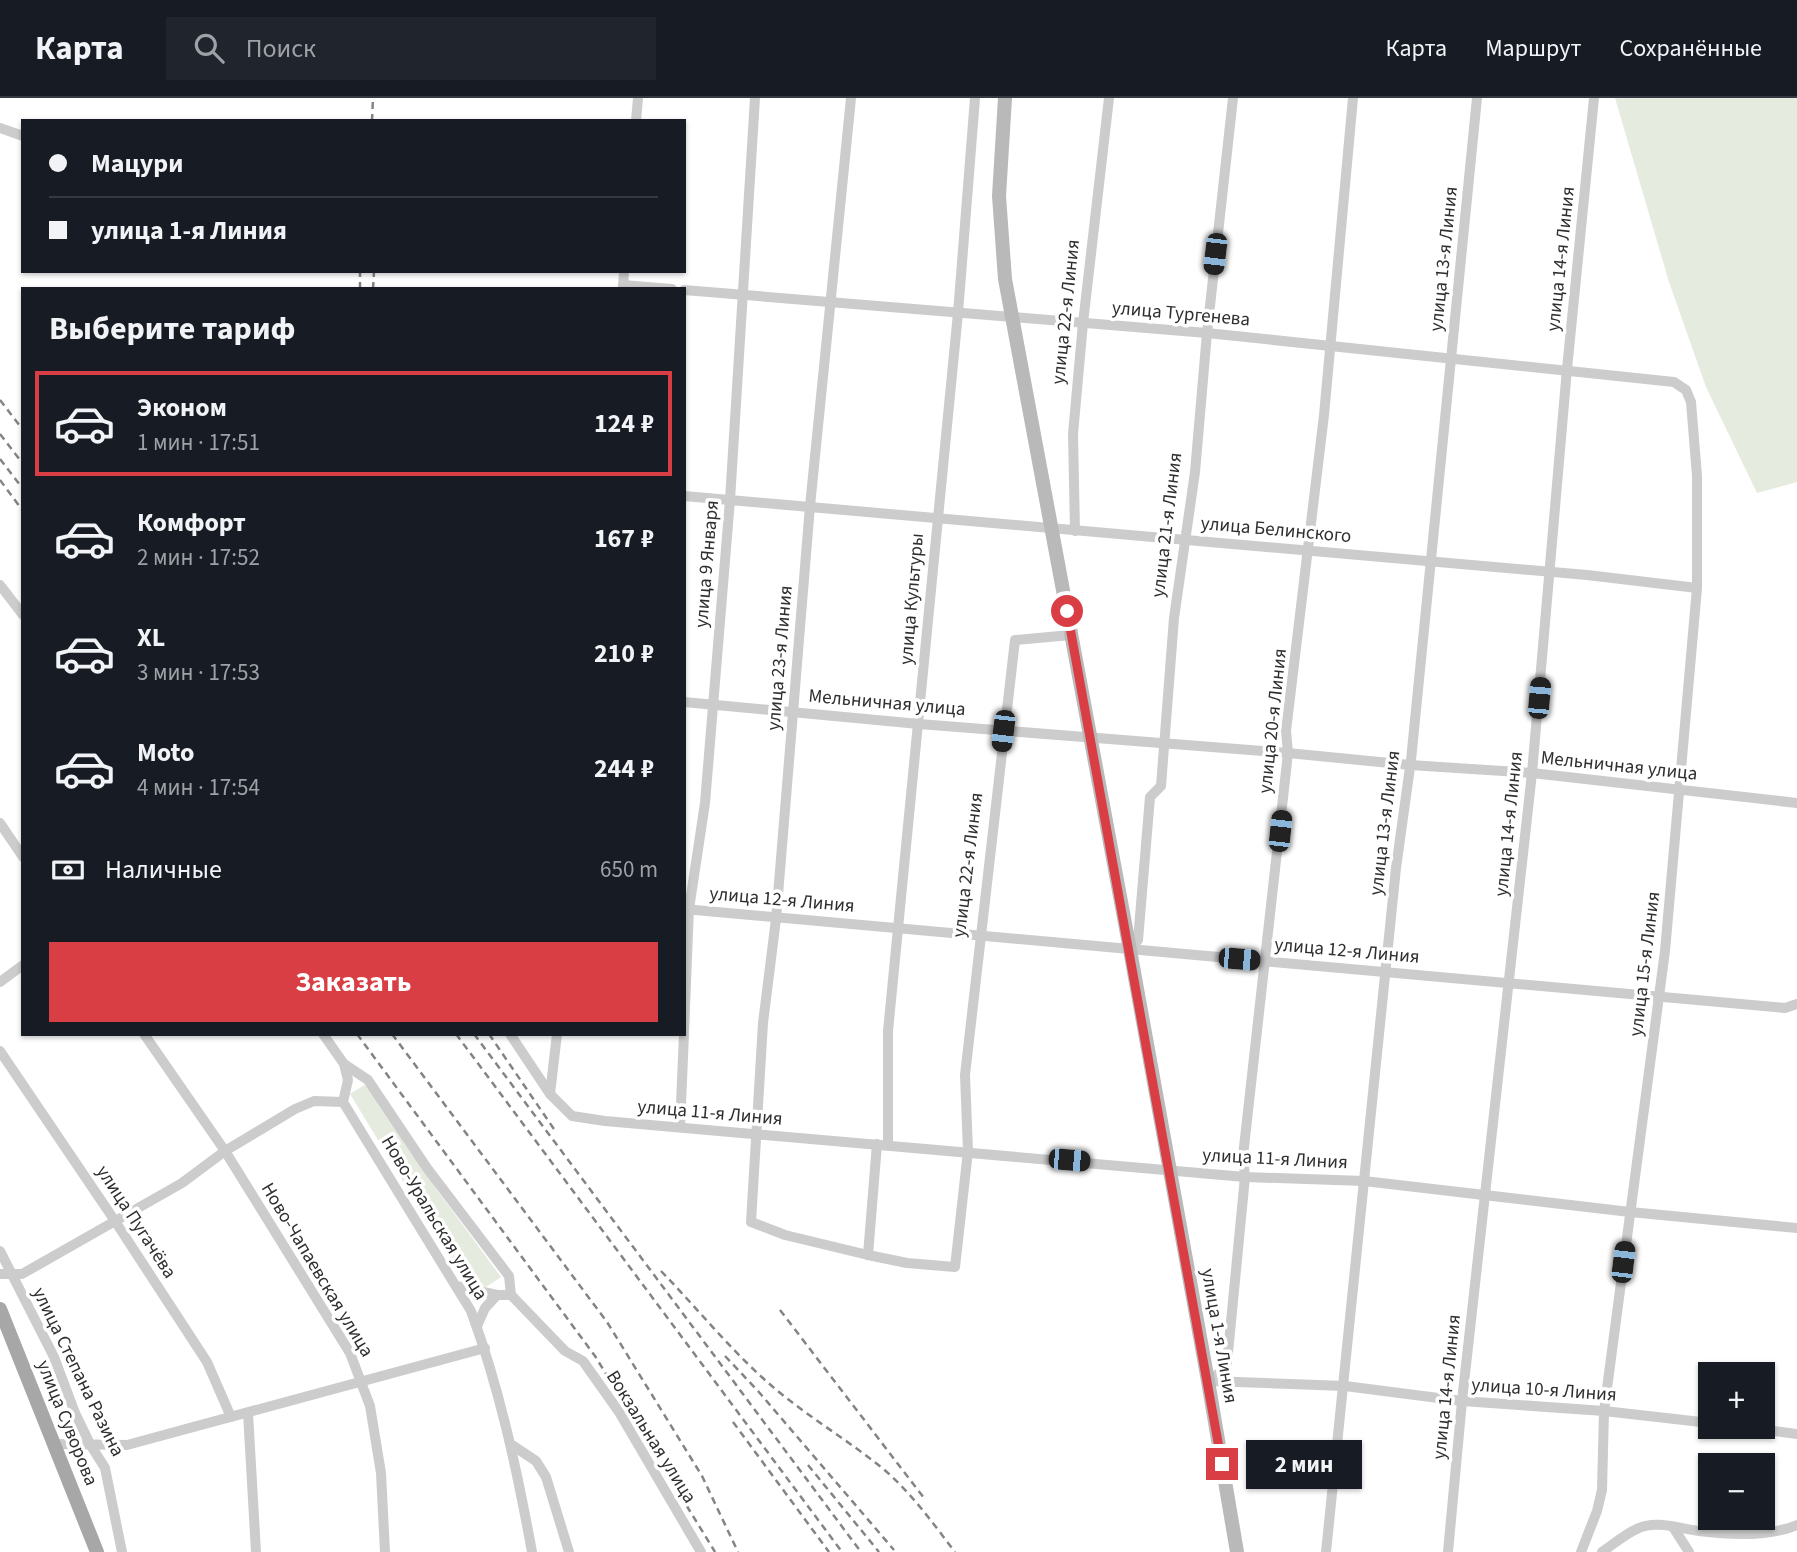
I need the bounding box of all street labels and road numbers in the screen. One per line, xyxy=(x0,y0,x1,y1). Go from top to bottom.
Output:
street label: улица 13-я Линия xyxy=(1423,185,1465,333)
street label: улица 14-я Линия xyxy=(1540,185,1582,333)
street label: улица 22-я Линия xyxy=(1045,238,1087,386)
street label: улица Тургенева xyxy=(1111,295,1251,333)
street label: улица 21-я Линия xyxy=(1145,451,1189,599)
street label: улица 9 Января xyxy=(688,499,726,629)
street label: улица Белинского xyxy=(1200,510,1352,550)
street label: улица Культуры xyxy=(893,532,931,666)
street label: улица 23-я Линия xyxy=(760,584,800,732)
street label: улица 20-я Линия xyxy=(1252,647,1294,795)
street label: Мельничная улица xyxy=(807,683,967,723)
street label: Мельничная улица xyxy=(1539,744,1699,788)
street label: улица 13-я Линия xyxy=(1363,749,1407,897)
street label: улица 14-я Линия xyxy=(1488,750,1530,898)
street label: улица 22-я Линия xyxy=(946,791,990,939)
street label: улица 12-я Линия xyxy=(708,880,856,920)
street label: улица 15-я Линия xyxy=(1623,890,1667,1038)
street label: улица 12-я Линия xyxy=(1273,931,1421,971)
street label: улица 11-я Линия xyxy=(636,1093,784,1133)
street label: Ново-Уральская улица xyxy=(374,1131,494,1305)
street label: улица 11-я Линия xyxy=(1202,1142,1348,1176)
street label: улица Пугачёва xyxy=(89,1160,183,1284)
street label: Ново-Чапаевская улица xyxy=(254,1178,380,1362)
street label: улица 1-я Линия xyxy=(1194,1267,1244,1405)
street label: улица Степана Разина xyxy=(25,1283,131,1461)
street label: улица 14-я Линия xyxy=(1426,1313,1468,1461)
street label: улица Суворова xyxy=(30,1356,104,1490)
street label: Вокзальная улица xyxy=(599,1365,703,1509)
street label: улица 10-я Линия xyxy=(1470,1371,1618,1409)

